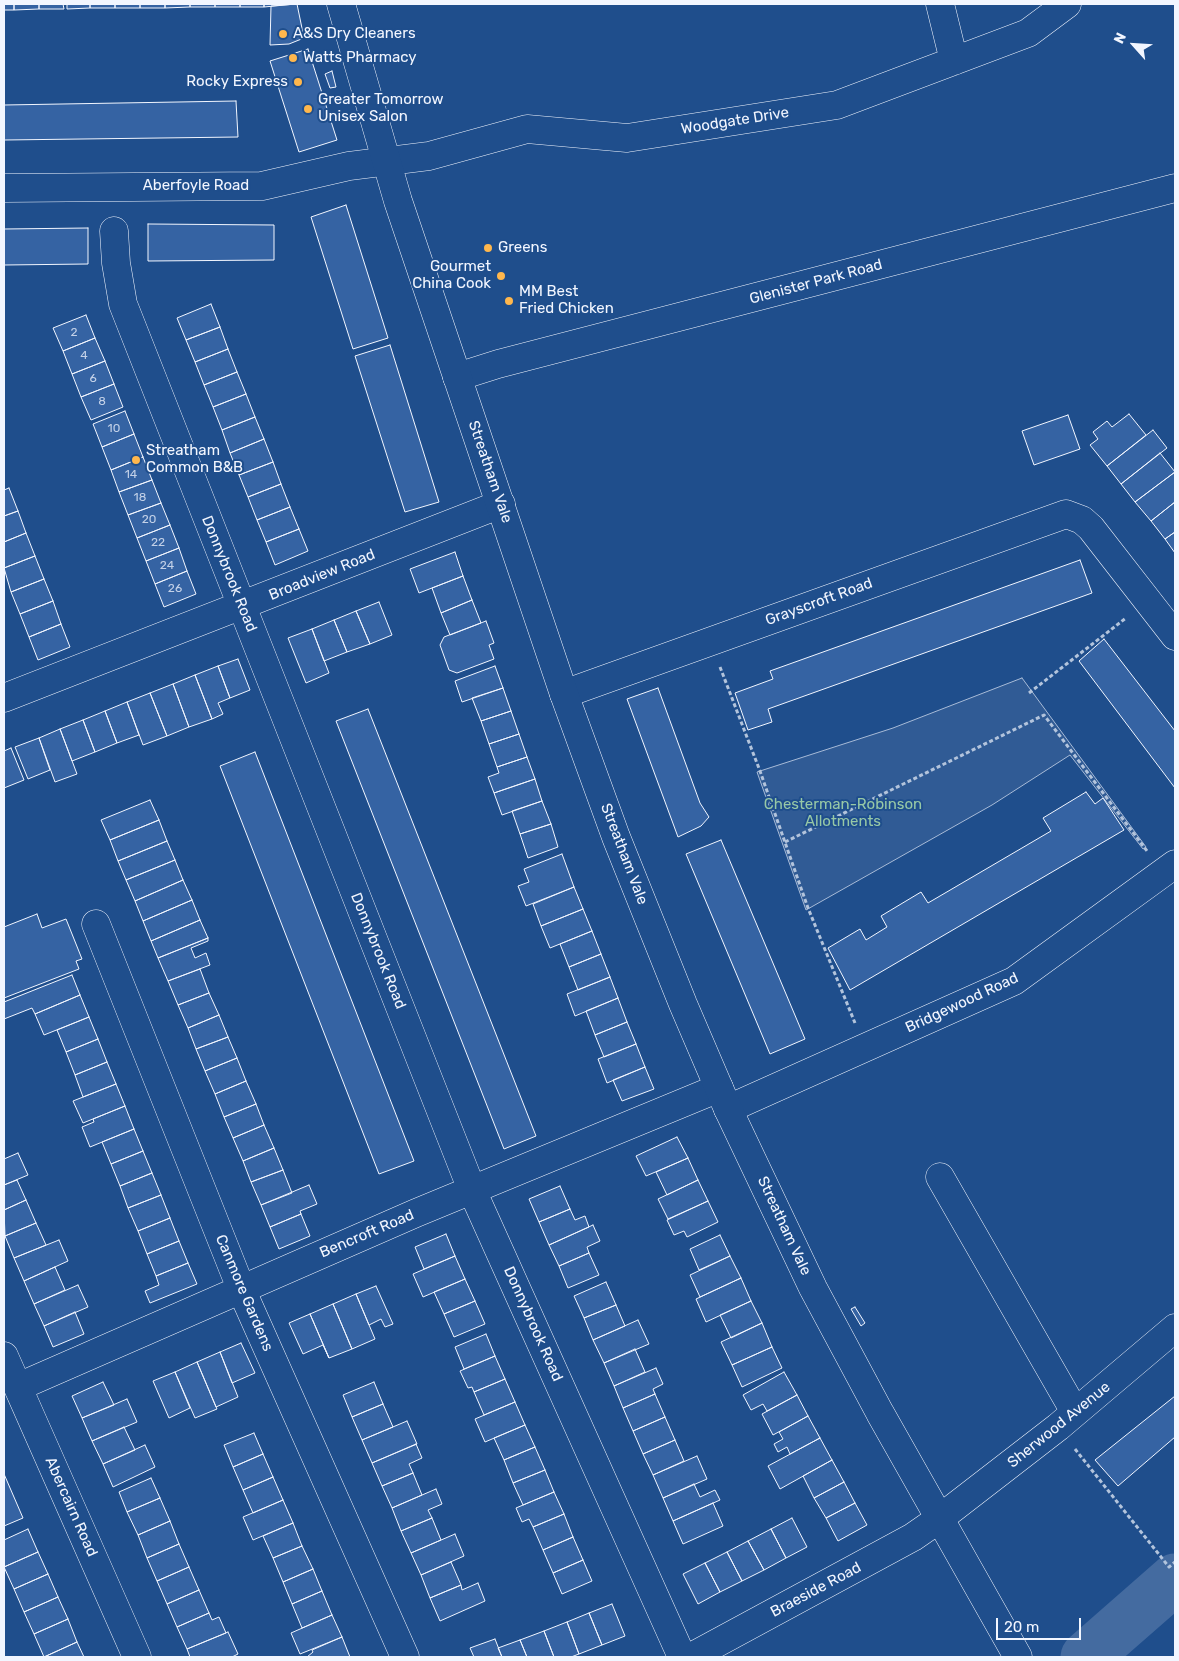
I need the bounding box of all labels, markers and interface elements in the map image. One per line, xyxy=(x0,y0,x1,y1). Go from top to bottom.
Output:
north arrow xyxy=(1109,20,1159,70)
place label: A&S Dry Cleaners xyxy=(293,25,416,43)
marker: A&S Dry Cleaners xyxy=(277,28,289,40)
text: N xyxy=(1110,30,1130,46)
place label: Watts Pharmacy xyxy=(303,49,417,67)
marker: Watts Pharmacy xyxy=(287,52,299,64)
place label: Rocky Express xyxy=(186,73,288,91)
marker: Rocky Express xyxy=(292,76,304,88)
place label: Greater Tomorrow Unisex Salon xyxy=(318,91,444,126)
marker: Greater Tomorrow Unisex Salon xyxy=(302,103,314,115)
street label: Woodgate Drive xyxy=(680,104,790,138)
street label: Aberfoyle Road xyxy=(143,177,249,195)
place label: Greens xyxy=(498,239,547,257)
marker: Greens xyxy=(482,242,494,254)
street label: Glenister Park Road xyxy=(748,256,884,308)
place label: Gourmet China Cook xyxy=(412,258,491,293)
marker: Gourmet China Cook xyxy=(495,270,507,282)
place label: MM Best Fried Chicken xyxy=(519,283,614,318)
marker: MM Best Fried Chicken xyxy=(503,295,515,307)
house number: 2 xyxy=(70,326,78,340)
house number: 4 xyxy=(80,349,88,363)
house number: 6 xyxy=(89,372,97,386)
house number: 8 xyxy=(98,395,106,409)
street label: Streatham Vale xyxy=(464,419,516,525)
house number: 10 xyxy=(108,422,120,436)
place label: Streatham Common B&B xyxy=(146,442,243,477)
marker: Streatham Common B&B xyxy=(130,454,142,466)
house number: 14 xyxy=(125,468,137,482)
house number: 18 xyxy=(134,491,146,505)
house number: 20 xyxy=(142,513,156,527)
street label: Donnybrook Road xyxy=(197,513,261,635)
house number: 22 xyxy=(151,536,165,550)
street label: Broadview Road xyxy=(266,546,378,604)
house number: 24 xyxy=(160,559,174,573)
street label: Grayscroft Road xyxy=(763,574,875,630)
house number: 26 xyxy=(168,582,182,596)
park label: Chesterman-Robinson Allotments xyxy=(764,796,922,831)
street label: Streatham Vale xyxy=(596,801,652,907)
street label: Donnybrook Road xyxy=(346,890,410,1012)
street label: Bridgewood Road xyxy=(903,969,1021,1037)
street label: Streatham Vale xyxy=(753,1174,815,1278)
street label: Bencroft Road xyxy=(317,1206,417,1262)
street label: Canmore Gardens xyxy=(211,1232,277,1354)
street label: Donnybrook Road xyxy=(500,1264,566,1384)
street label: Sherwood Avenue xyxy=(1004,1378,1114,1472)
street label: Abercairn Road xyxy=(41,1454,101,1560)
street label: Braeside Road xyxy=(768,1559,864,1621)
scale bar xyxy=(999,1608,1084,1640)
text: 20 m xyxy=(1004,1618,1039,1636)

